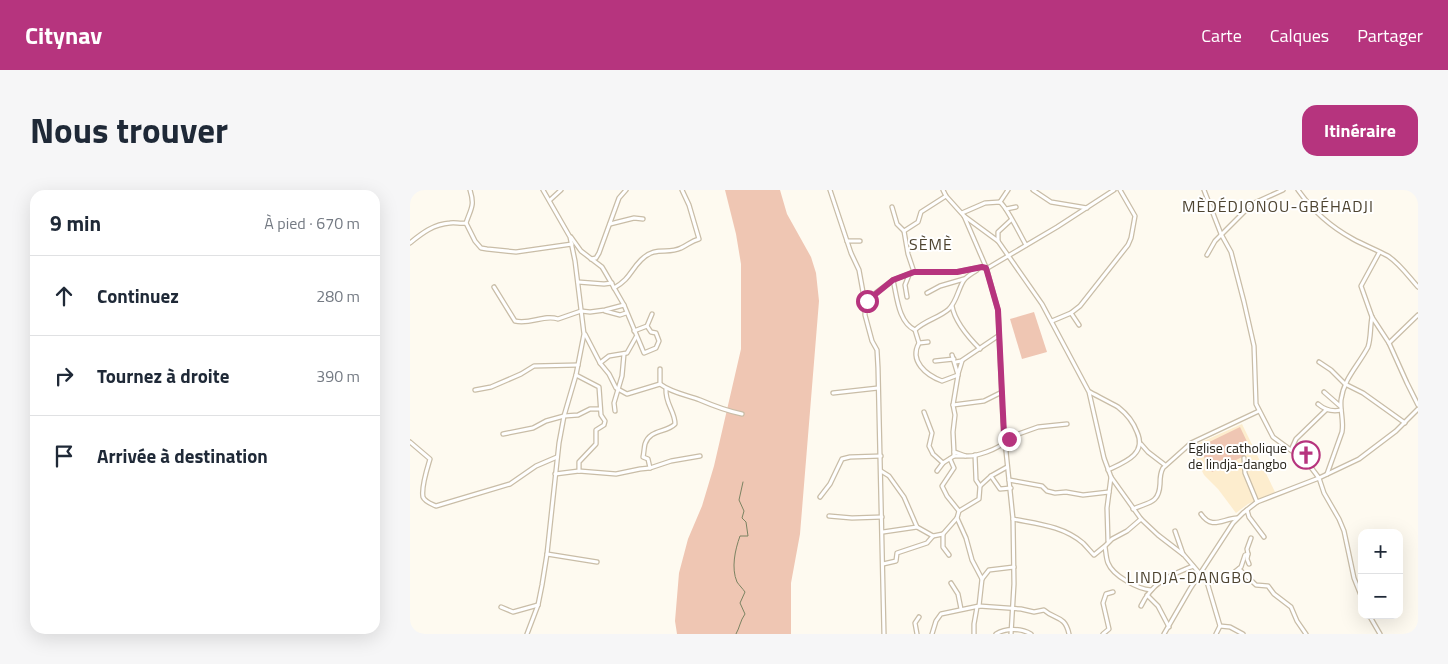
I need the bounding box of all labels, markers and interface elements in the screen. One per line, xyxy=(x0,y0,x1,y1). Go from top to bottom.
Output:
text: Citynav xyxy=(25,17,102,53)
text: Carte xyxy=(1201,22,1242,49)
text: Calques xyxy=(1270,22,1329,49)
text: Partager xyxy=(1357,22,1423,49)
text: Nous trouver xyxy=(30,103,228,157)
button: Itinéraire xyxy=(1302,105,1418,156)
district label: MÈDÉDJONOU-GBÉHADJI xyxy=(1182,194,1374,218)
text: 9 min xyxy=(50,207,101,239)
text: À pied · 670 m xyxy=(264,211,360,235)
district label: SÈMÈ xyxy=(909,232,953,256)
text: Continuez xyxy=(97,281,179,310)
icon: ahead xyxy=(50,282,78,310)
text: 280 m xyxy=(316,284,360,308)
route start xyxy=(856,290,879,313)
text: Tournez à droite xyxy=(97,361,229,390)
icon: right xyxy=(50,362,78,390)
text: 390 m xyxy=(316,364,360,388)
route end xyxy=(998,428,1021,451)
place label: Eglise catholique de lindja-dangbo xyxy=(1188,437,1287,474)
church icon: Eglise catholique de lindja-dangbo xyxy=(1291,440,1321,470)
text: Arrivée à destination xyxy=(97,441,268,470)
icon: arrive xyxy=(50,442,78,470)
map controls xyxy=(1358,529,1403,619)
button: + xyxy=(1358,529,1403,574)
district label: LINDJA-DANGBO xyxy=(1126,565,1254,589)
button: − xyxy=(1358,574,1403,619)

